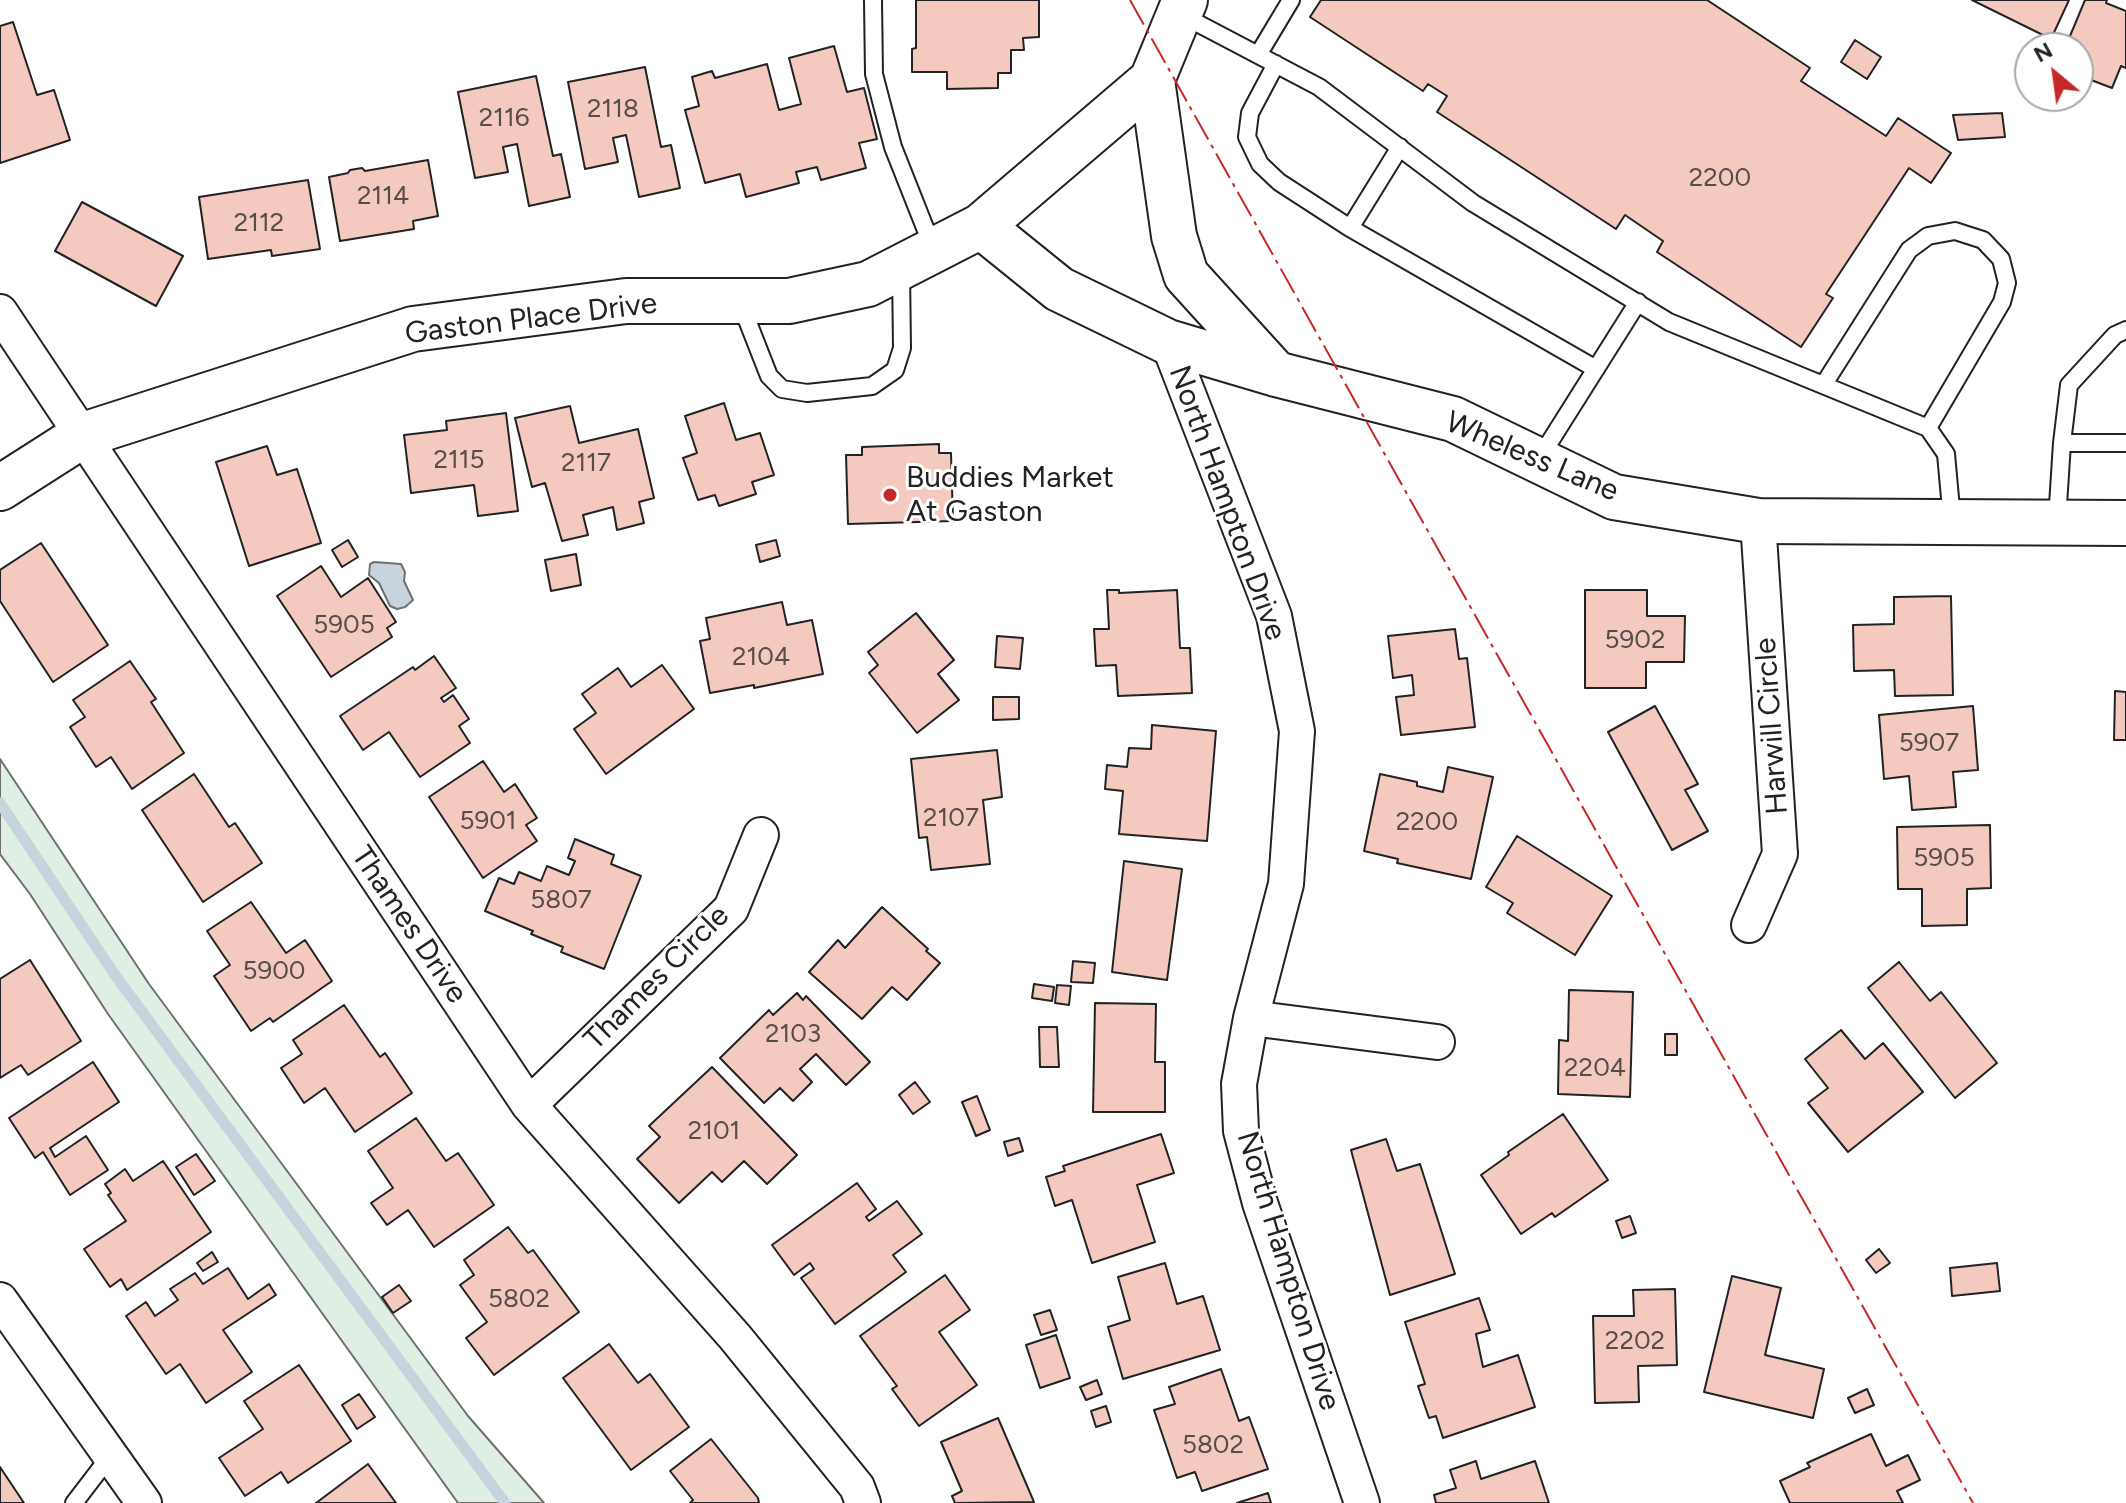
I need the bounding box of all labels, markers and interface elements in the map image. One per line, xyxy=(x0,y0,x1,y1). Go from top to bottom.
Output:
north arrow xyxy=(2014,32,2094,112)
text: N xyxy=(2029,36,2057,68)
house number: 2118 xyxy=(587,93,639,125)
house number: 2116 xyxy=(479,102,529,134)
house number: 2200 xyxy=(1689,162,1751,194)
house number: 2114 xyxy=(357,180,409,212)
house number: 2112 xyxy=(234,207,284,239)
street label: Gaston Place Drive xyxy=(403,286,659,352)
street label: North Hampton Drive xyxy=(1161,361,1293,645)
street label: Wheless Lane xyxy=(1440,404,1624,510)
house number: 2115 xyxy=(434,444,484,476)
house number: 2117 xyxy=(561,447,611,479)
place label: Buddies Market At Gaston xyxy=(906,460,1114,530)
marker: Buddies Market At Gaston xyxy=(881,486,899,504)
house number: 5905 xyxy=(313,609,375,641)
house number: 5902 xyxy=(1605,624,1665,656)
street label: Harwill Circle xyxy=(1748,636,1796,816)
house number: 2104 xyxy=(732,641,790,673)
house number: 5907 xyxy=(1899,727,1959,759)
house number: 2107 xyxy=(923,802,979,834)
house number: 5901 xyxy=(459,805,517,837)
house number: 2200 xyxy=(1396,806,1458,838)
street label: Thames Drive xyxy=(343,840,475,1010)
house number: 5905 xyxy=(1913,842,1975,874)
house number: 5807 xyxy=(530,884,592,916)
street label: Thames Circle xyxy=(577,898,737,1058)
house number: 5900 xyxy=(243,955,305,987)
house number: 2103 xyxy=(765,1018,821,1050)
house number: 2204 xyxy=(1564,1052,1626,1084)
house number: 2101 xyxy=(688,1115,740,1147)
street label: North Hampton Drive xyxy=(1228,1127,1348,1415)
house number: 5802 xyxy=(488,1283,550,1315)
house number: 2202 xyxy=(1605,1325,1665,1357)
house number: 5802 xyxy=(1182,1429,1244,1461)

